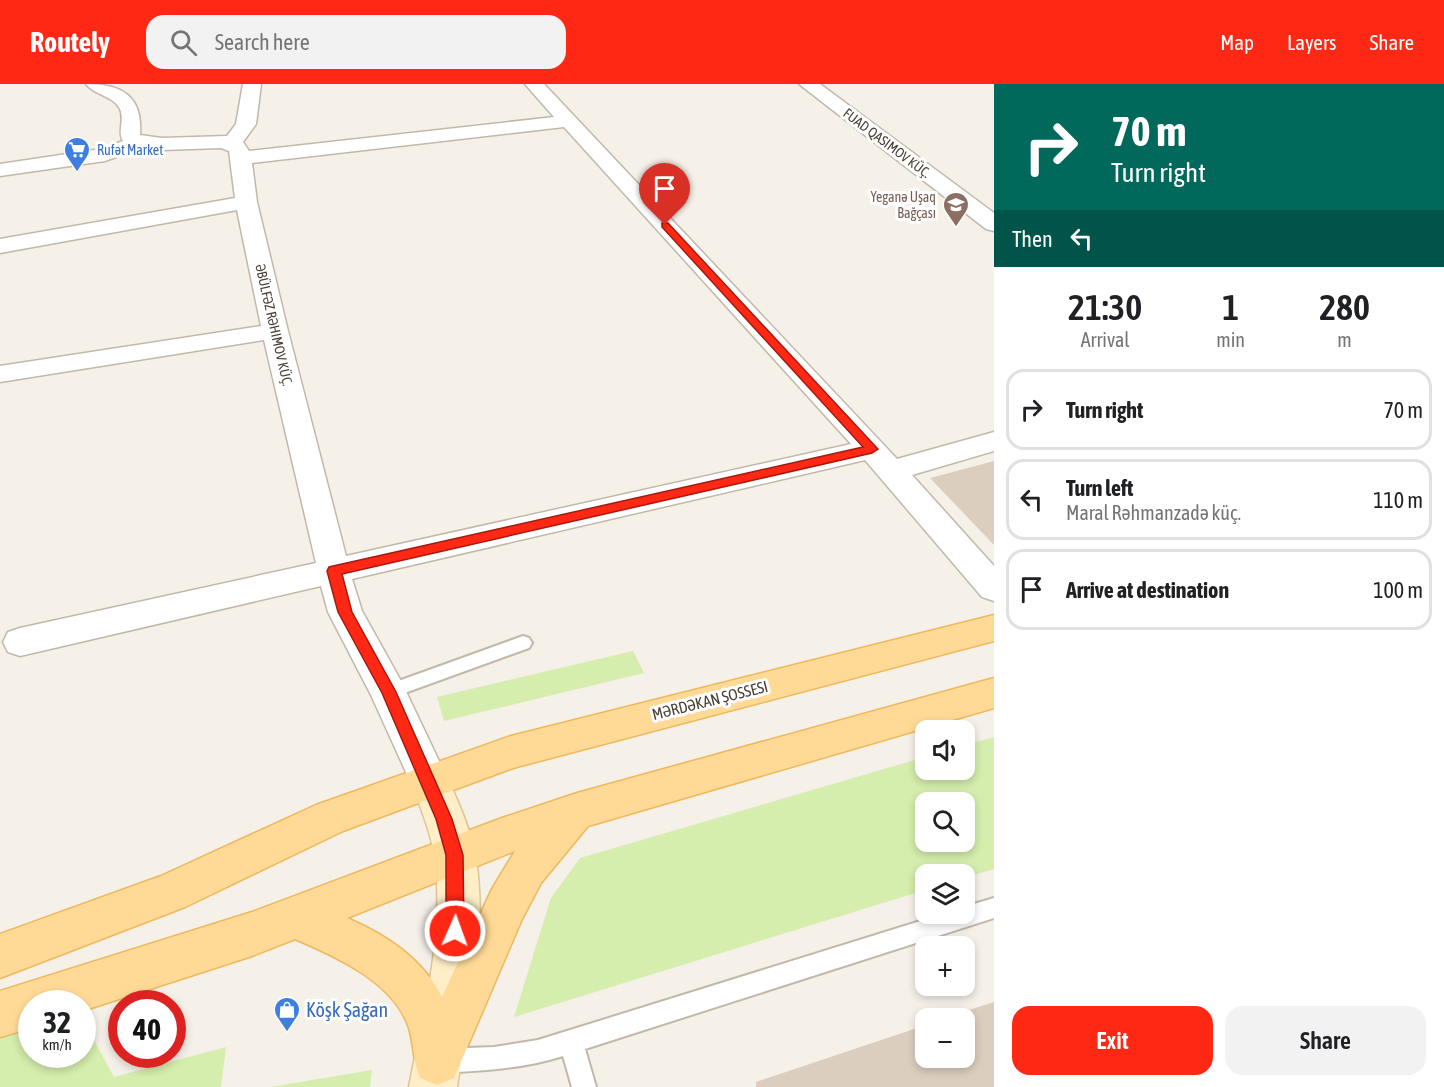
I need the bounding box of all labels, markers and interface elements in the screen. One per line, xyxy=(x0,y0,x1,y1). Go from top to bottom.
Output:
search box xyxy=(146,15,566,69)
text: Routely xyxy=(30,26,110,58)
icon: search xyxy=(167,26,200,59)
text: Search here xyxy=(215,29,310,55)
text: Map xyxy=(1220,30,1254,54)
text: Layers xyxy=(1287,30,1337,54)
text: Share xyxy=(1370,30,1414,54)
street label: FUAD QASIMOV KÜÇ. xyxy=(840,105,934,181)
text: 70 m xyxy=(1111,107,1186,155)
icon: right xyxy=(1012,108,1090,186)
supermarket icon: Rufət Market xyxy=(62,135,92,173)
place label: Rufət Market xyxy=(97,142,163,158)
text: Turn right xyxy=(1111,157,1206,188)
pin xyxy=(639,163,690,225)
icon: arrive xyxy=(648,172,681,205)
place label: Yeganə Uşaq Bağçası xyxy=(871,189,936,221)
school or university icon: Yeganə Uşaq Bağçası xyxy=(941,190,971,228)
icon: left xyxy=(1065,222,1098,255)
text: Then xyxy=(1012,226,1053,252)
street label: ƏBÜLFƏZ RƏHIMOV KÜÇ. xyxy=(252,263,296,387)
text: 21:30 xyxy=(1068,286,1142,328)
text: 1 xyxy=(1222,286,1239,328)
text: 280 xyxy=(1319,286,1370,328)
text: Arrival xyxy=(1081,328,1130,351)
text: min xyxy=(1216,328,1245,351)
text: m xyxy=(1337,328,1352,351)
icon: right xyxy=(1015,393,1048,426)
text: Turn right xyxy=(1066,397,1143,423)
text: 70 m xyxy=(1383,397,1423,423)
text: Turn left xyxy=(1066,475,1133,501)
icon: left xyxy=(1015,483,1048,516)
text: 110 m xyxy=(1373,487,1423,513)
text: Maral Rəhmanzadə küç. xyxy=(1066,501,1241,524)
icon: arrive xyxy=(1015,573,1048,606)
text: Arrive at destination xyxy=(1066,577,1229,603)
text: 100 m xyxy=(1373,577,1423,603)
street label: MƏRDƏKAN ŞOSSESI xyxy=(650,677,770,724)
map controls xyxy=(915,720,975,1068)
button: sound xyxy=(915,720,975,780)
button: search xyxy=(915,792,975,852)
button: layers xyxy=(915,864,975,924)
position arrow xyxy=(423,899,487,963)
button: + xyxy=(915,936,975,996)
speed limit sign: 40 xyxy=(108,990,186,1068)
shop icon: Köşk Şağan xyxy=(272,995,302,1033)
place label: Köşk Şağan xyxy=(306,998,388,1021)
text: 32 xyxy=(43,1005,71,1039)
button: Exit xyxy=(1012,1006,1213,1075)
button: Share xyxy=(1225,1006,1426,1075)
button: − xyxy=(915,1008,975,1068)
text: km/h xyxy=(42,1036,72,1053)

